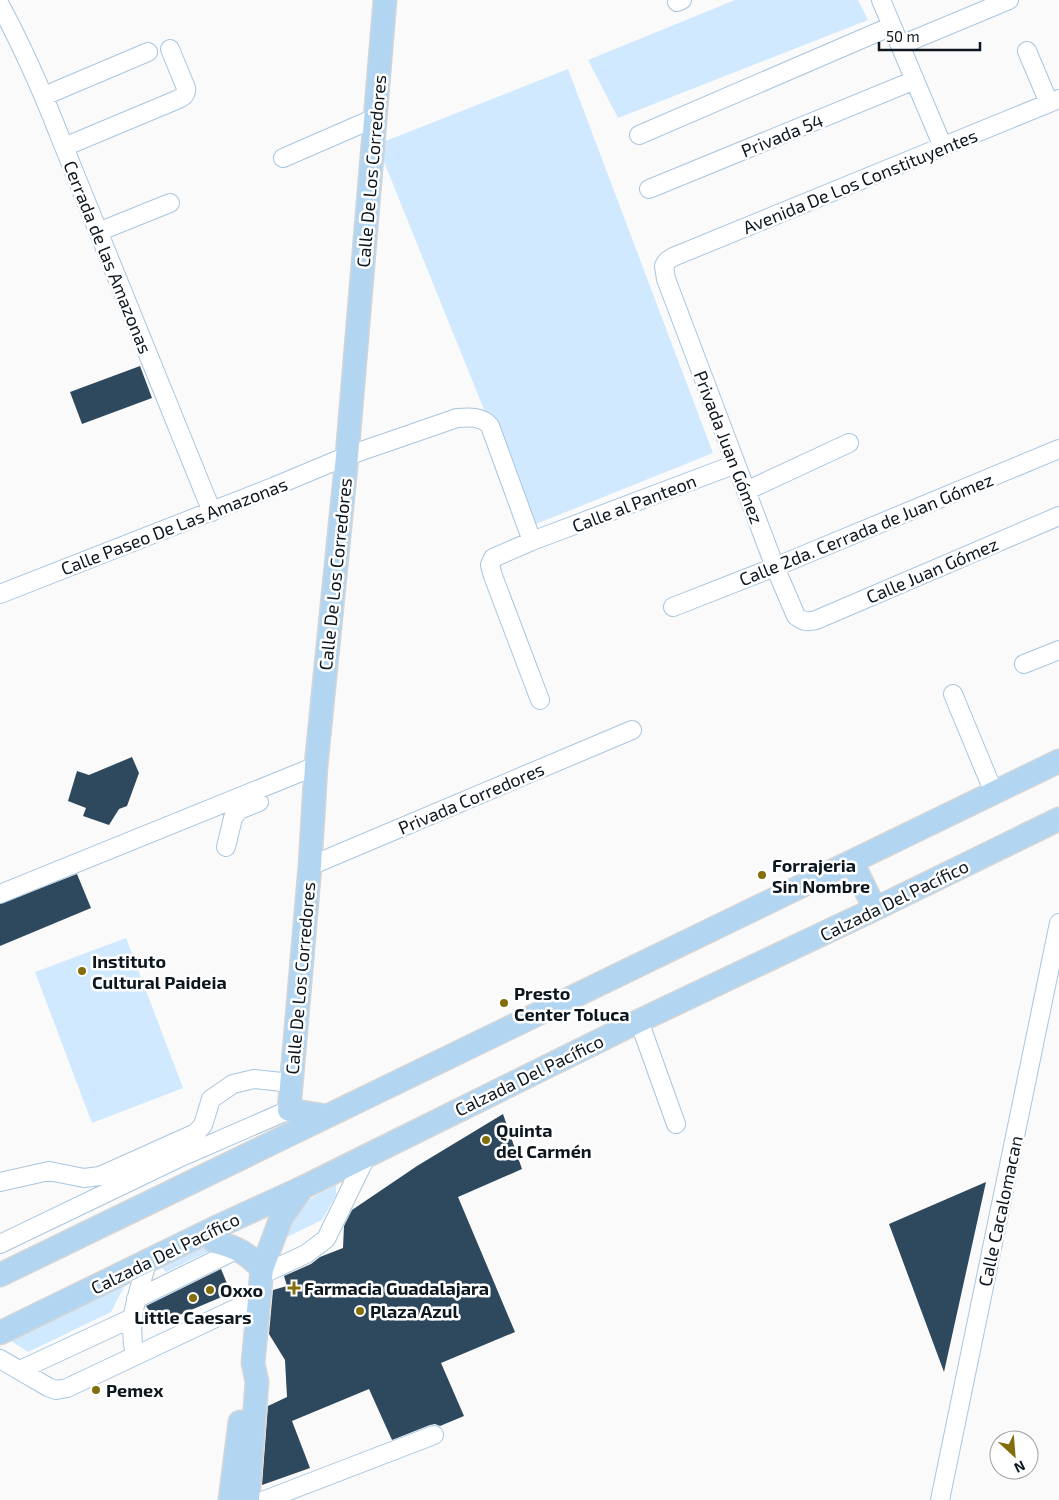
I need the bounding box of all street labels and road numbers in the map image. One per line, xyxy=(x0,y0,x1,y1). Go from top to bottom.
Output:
street label: Calle De Los Corredores xyxy=(352,74,390,268)
street label: Privada 54 xyxy=(738,109,826,161)
street label: Avenida De Los Constituyentes xyxy=(740,124,980,238)
street label: Cerrada de las Amazonas xyxy=(59,157,157,357)
street label: Privada Juan Gómez xyxy=(690,367,768,527)
street label: Calle 2da. Cerrada de Juan Gómez xyxy=(736,468,996,590)
street label: Calle al Panteon xyxy=(569,469,699,537)
street label: Calle Paseo De Las Amazonas xyxy=(57,473,291,579)
street label: Calle De Los Corredores xyxy=(314,477,356,671)
street label: Calle Juan Gómez xyxy=(863,532,1001,608)
street label: Privada Corredores xyxy=(395,757,547,839)
street label: Calzada Del Pacífico xyxy=(816,854,972,946)
street label: Calle De Los Corredores xyxy=(281,881,319,1075)
street label: Calzada Del Pacífico xyxy=(451,1029,607,1121)
street label: Calle Cacalomacan xyxy=(973,1134,1027,1288)
street label: Calzada Del Pacífico xyxy=(87,1207,243,1299)

